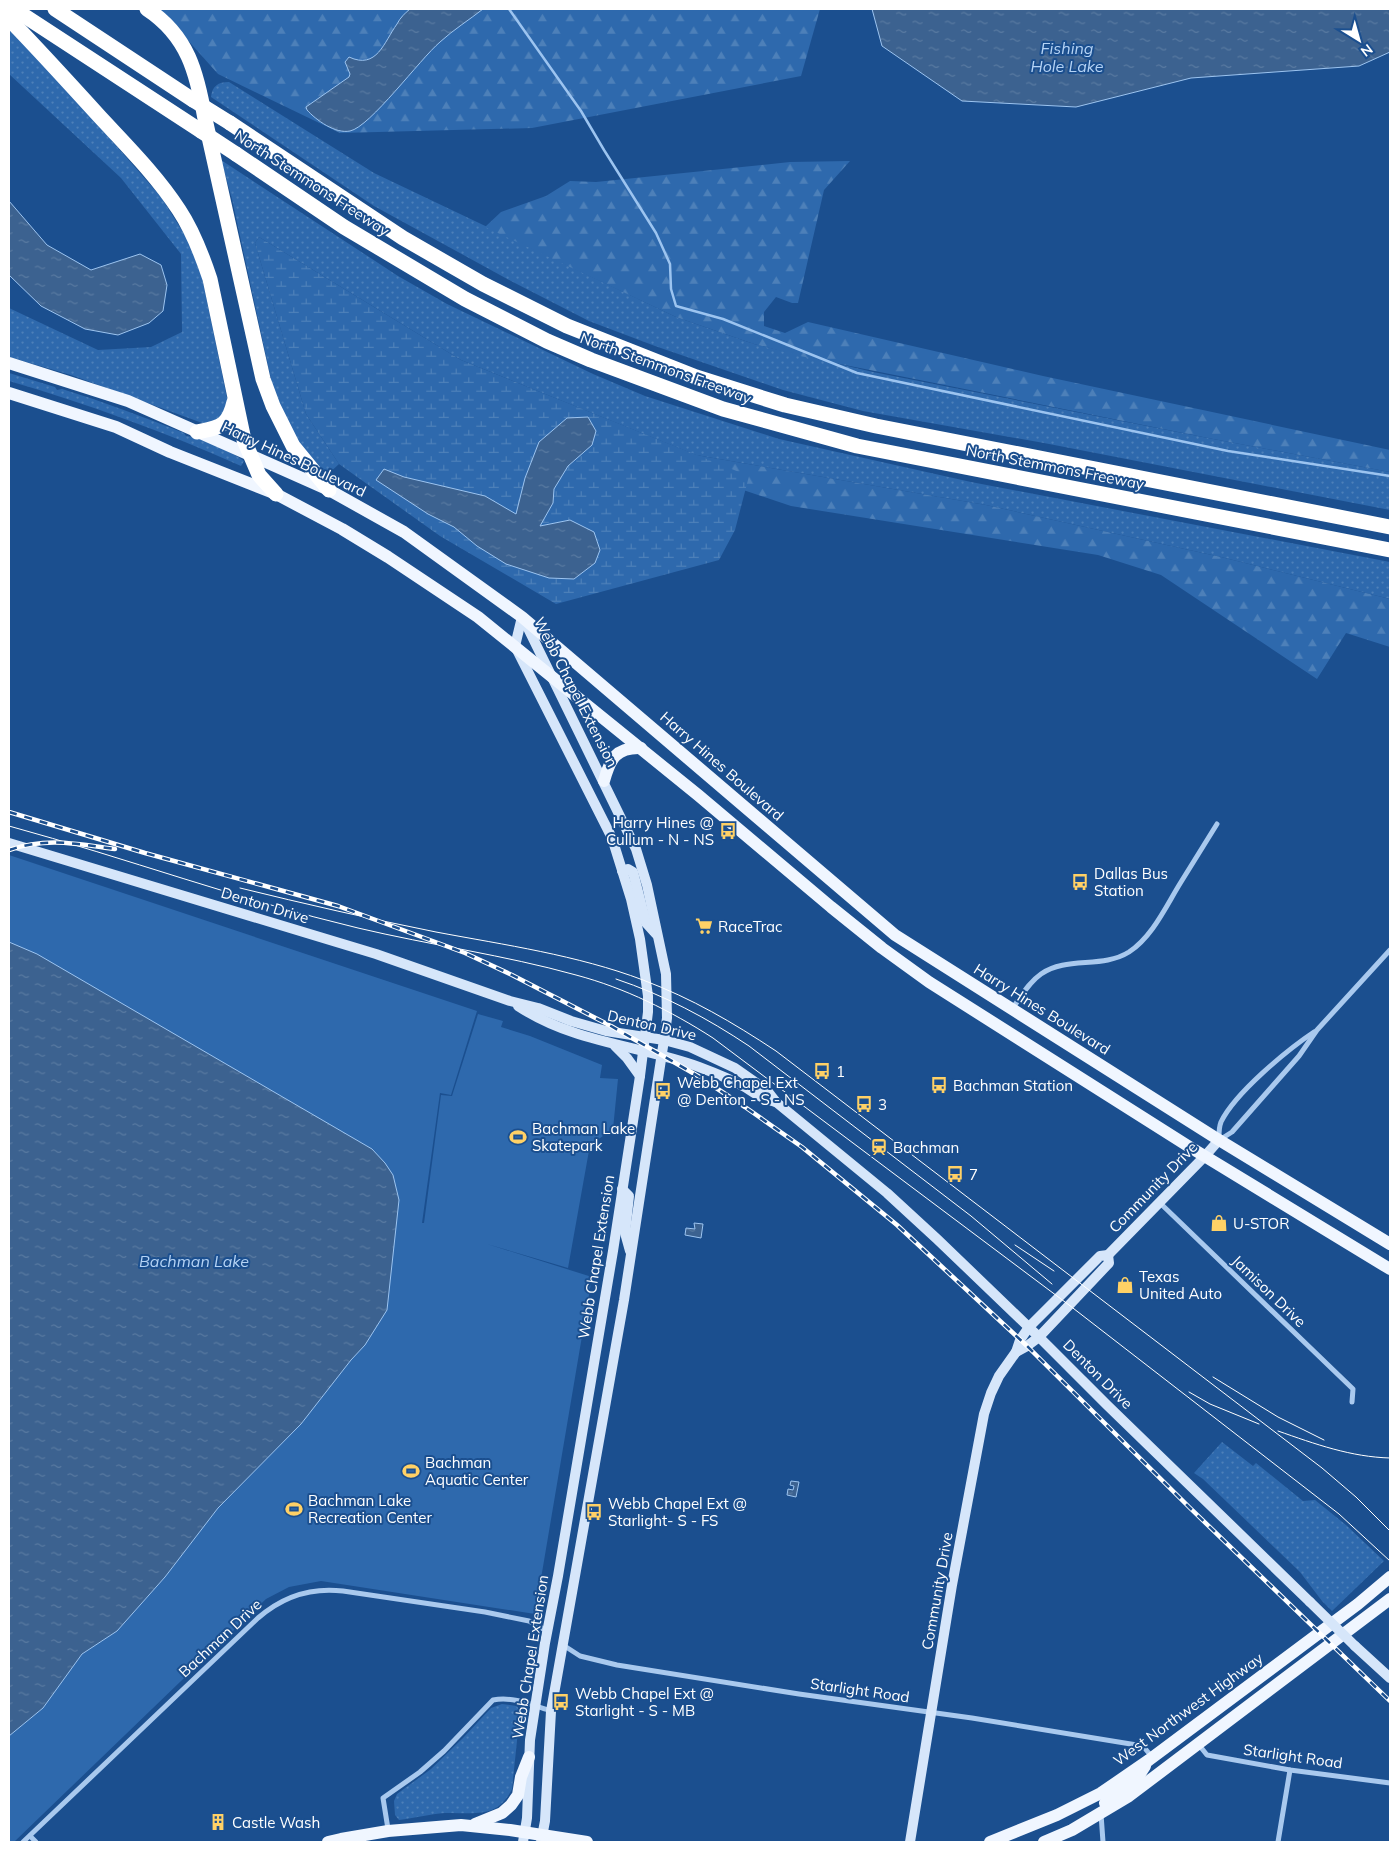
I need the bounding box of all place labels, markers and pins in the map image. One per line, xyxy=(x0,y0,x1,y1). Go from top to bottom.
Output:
place label: Harry Hines @ Cullum - N - NS xyxy=(606,813,714,849)
bus stop icon: Harry Hines @ Cullum - N - NS xyxy=(718,821,738,841)
place label: Dallas Bus Station xyxy=(1094,864,1168,900)
bus stop icon: Dallas Bus Station xyxy=(1070,872,1090,892)
supermarket icon: RaceTrac xyxy=(694,916,714,936)
place label: RaceTrac xyxy=(718,917,783,936)
bus stop icon: 1 xyxy=(812,1061,832,1081)
place label: 1 xyxy=(836,1062,845,1081)
place label: Webb Chapel Ext @ Denton - S - NS xyxy=(677,1073,805,1109)
bus stop icon: Bachman Station xyxy=(929,1075,949,1095)
place label: Bachman Station xyxy=(953,1076,1073,1095)
bus stop icon: Webb Chapel Ext @ Denton - S - NS xyxy=(653,1081,673,1101)
bus stop icon: 3 xyxy=(854,1094,874,1114)
place label: 3 xyxy=(878,1095,887,1114)
place label: Bachman Lake Skatepark xyxy=(532,1119,635,1155)
sports icon: Bachman Lake Skatepark xyxy=(508,1127,528,1147)
station icon: Bachman xyxy=(869,1137,889,1157)
place label: Bachman xyxy=(893,1138,959,1157)
bus stop icon: 7 xyxy=(945,1164,965,1184)
place label: 7 xyxy=(969,1165,978,1184)
shop icon: U-STOR xyxy=(1209,1213,1229,1233)
place label: U-STOR xyxy=(1233,1214,1290,1233)
place label: Texas United Auto xyxy=(1139,1267,1222,1303)
shop icon: Texas United Auto xyxy=(1115,1275,1135,1295)
place label: Bachman Aquatic Center xyxy=(425,1453,529,1489)
sports icon: Bachman Aquatic Center xyxy=(401,1461,421,1481)
place label: Bachman Lake Recreation Center xyxy=(308,1491,432,1527)
place label: Webb Chapel Ext @ Starlight- S - FS xyxy=(608,1494,747,1530)
sports icon: Bachman Lake Recreation Center xyxy=(284,1499,304,1519)
bus stop icon: Webb Chapel Ext @ Starlight- S - FS xyxy=(584,1502,604,1522)
place label: Webb Chapel Ext @ Starlight - S - MB xyxy=(575,1684,714,1720)
bus stop icon: Webb Chapel Ext @ Starlight - S - MB xyxy=(551,1692,571,1712)
building icon: Castle Wash xyxy=(208,1812,228,1832)
place label: Castle Wash xyxy=(232,1813,320,1832)

